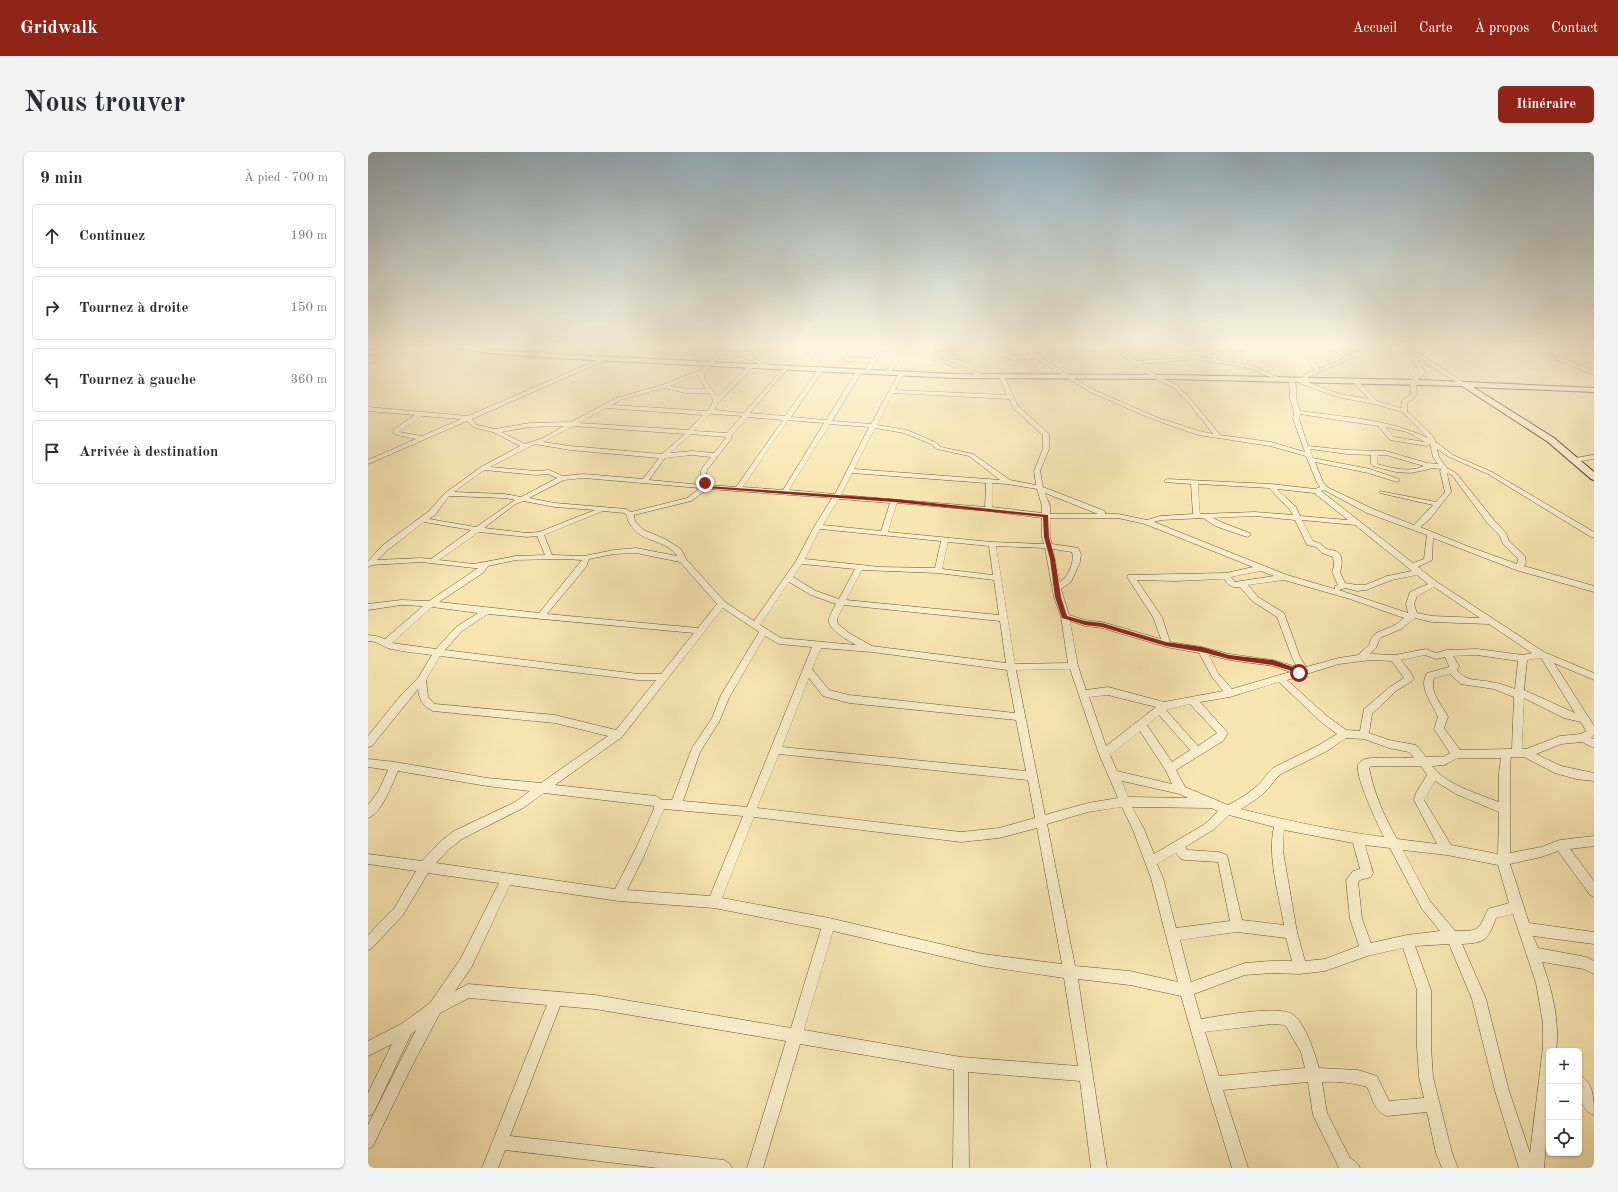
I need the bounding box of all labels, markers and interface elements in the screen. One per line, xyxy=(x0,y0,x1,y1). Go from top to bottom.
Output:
text: Gridwalk xyxy=(20,19,98,38)
text: Accueil xyxy=(1353,21,1397,35)
text: Carte xyxy=(1419,21,1452,35)
text: À propos xyxy=(1474,21,1529,35)
text: Contact xyxy=(1551,21,1598,35)
button: Itinéraire xyxy=(1498,86,1594,123)
text: Nous trouver xyxy=(24,90,185,118)
text: 9 min xyxy=(40,170,83,187)
text: À pied · 700 m xyxy=(244,171,328,184)
icon: ahead xyxy=(41,225,63,247)
text: Continuez xyxy=(79,229,145,244)
text: 190 m xyxy=(290,229,327,242)
icon: right xyxy=(41,297,63,319)
text: Tournez à droite xyxy=(79,301,189,316)
text: 150 m xyxy=(290,301,327,314)
icon: left xyxy=(41,369,63,391)
text: Tournez à gauche xyxy=(79,373,196,388)
text: 360 m xyxy=(290,373,327,386)
icon: arrive xyxy=(41,441,63,463)
text: Arrivée à destination xyxy=(79,445,218,460)
route end xyxy=(696,474,714,492)
route start xyxy=(1290,664,1308,682)
map controls xyxy=(1546,1048,1582,1156)
button: + xyxy=(1546,1048,1582,1084)
button: − xyxy=(1546,1084,1582,1120)
button: locate xyxy=(1546,1120,1582,1156)

